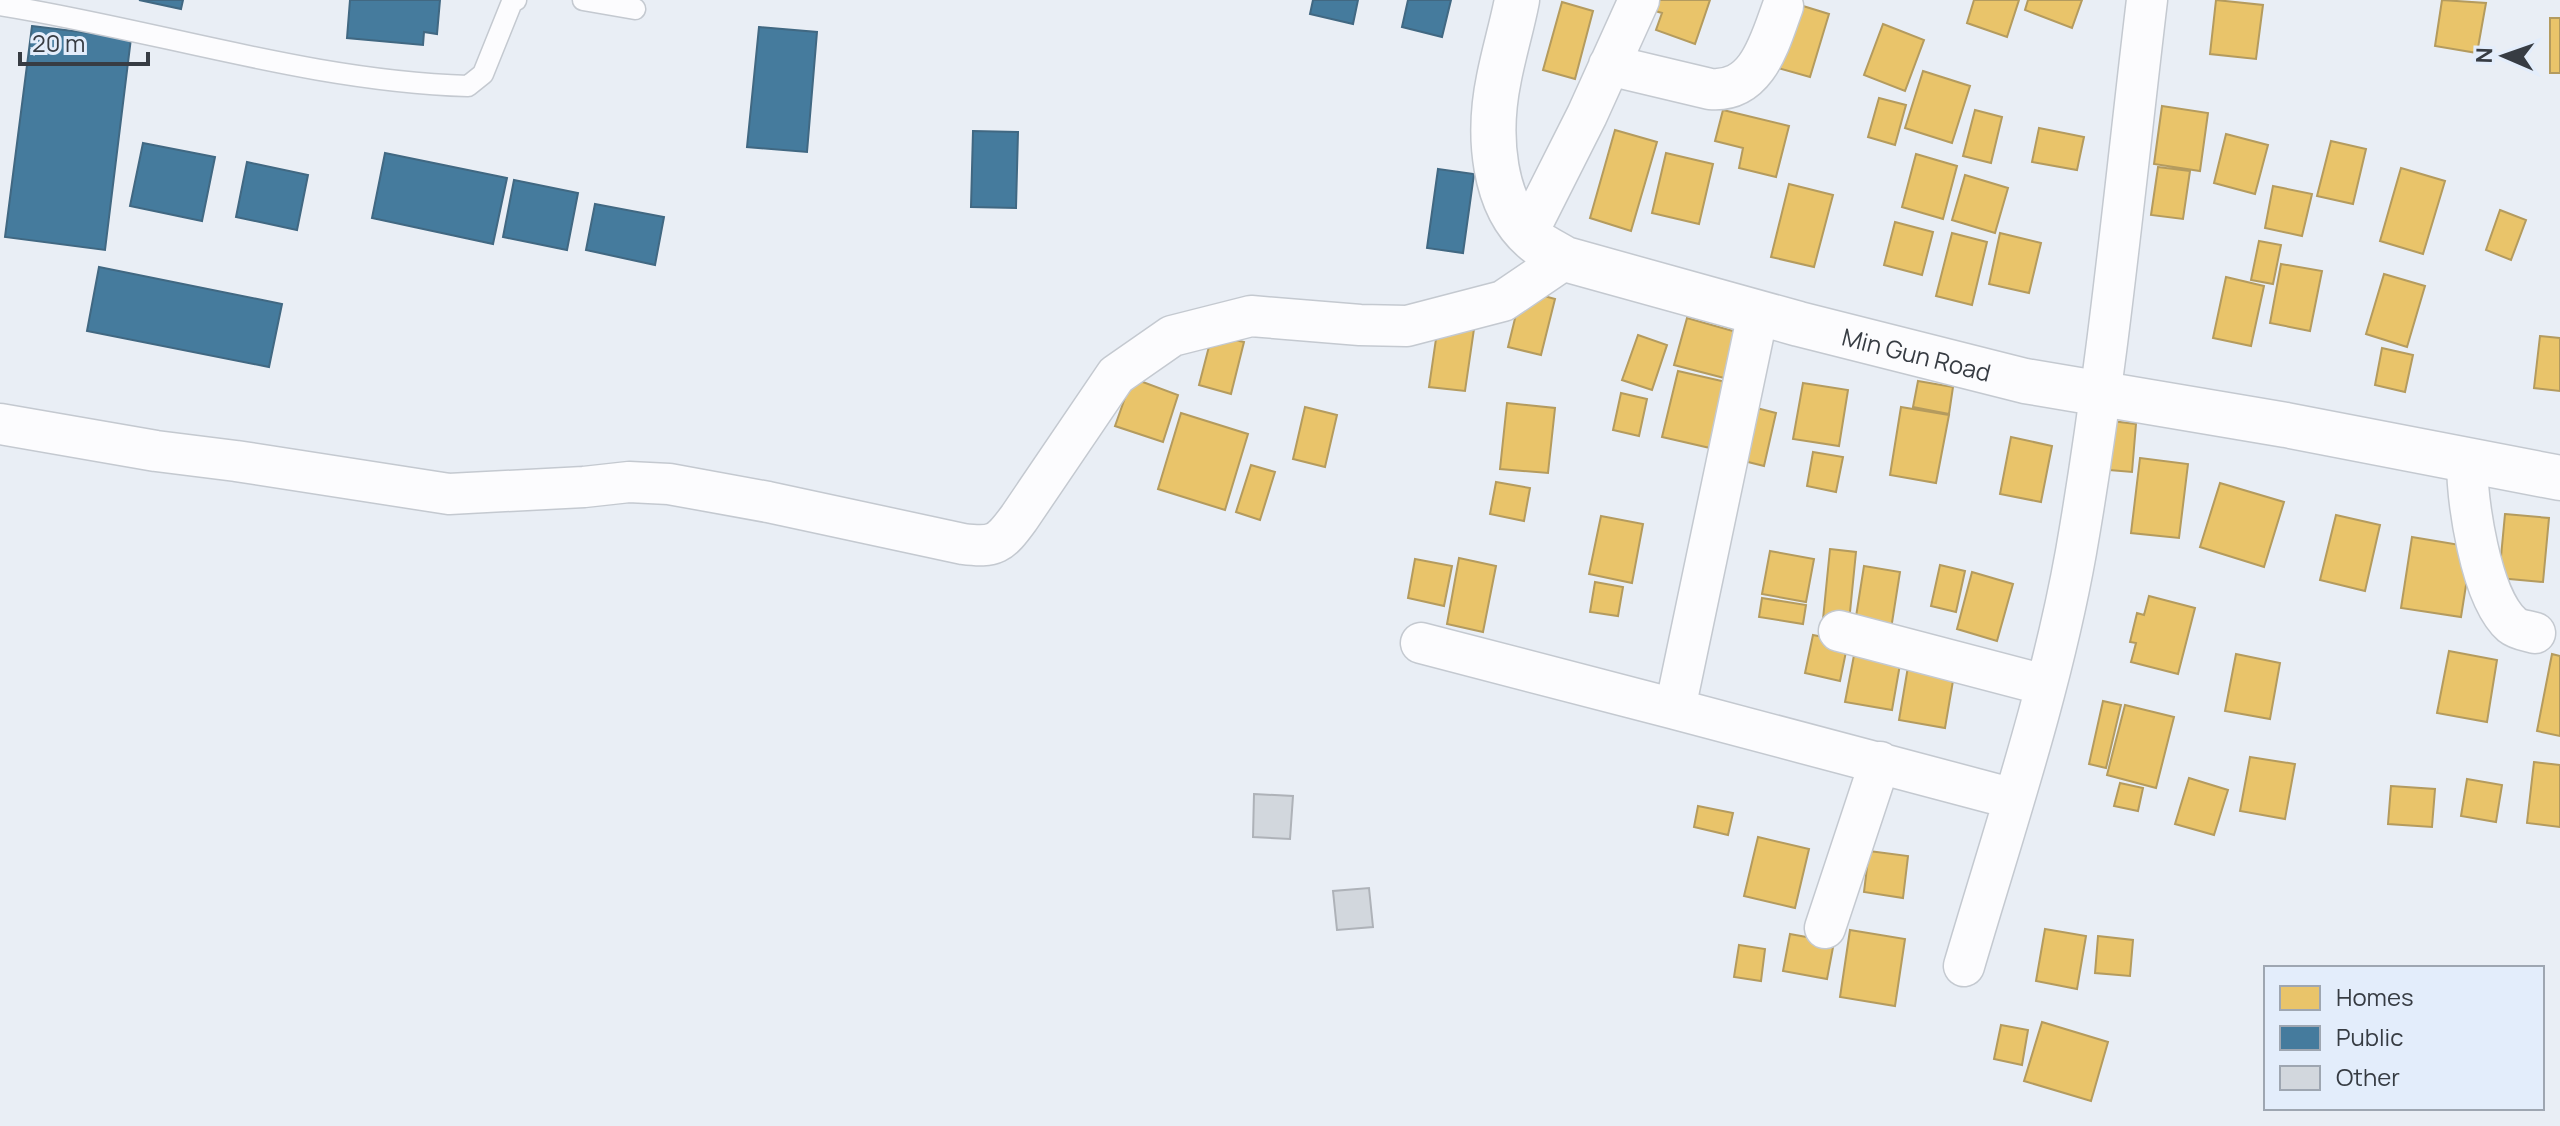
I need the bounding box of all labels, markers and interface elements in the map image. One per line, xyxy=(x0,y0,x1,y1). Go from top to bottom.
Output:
scale bar xyxy=(20,16,148,66)
north arrow xyxy=(2464,16,2544,96)
text: 20 m xyxy=(32,26,85,59)
text: N xyxy=(2469,47,2499,64)
street label: Min Gun Road xyxy=(1839,319,1994,388)
legend xyxy=(2264,966,2544,1110)
text: Homes xyxy=(2336,980,2414,1013)
text: Public xyxy=(2336,1020,2403,1053)
text: Other xyxy=(2336,1060,2400,1093)

